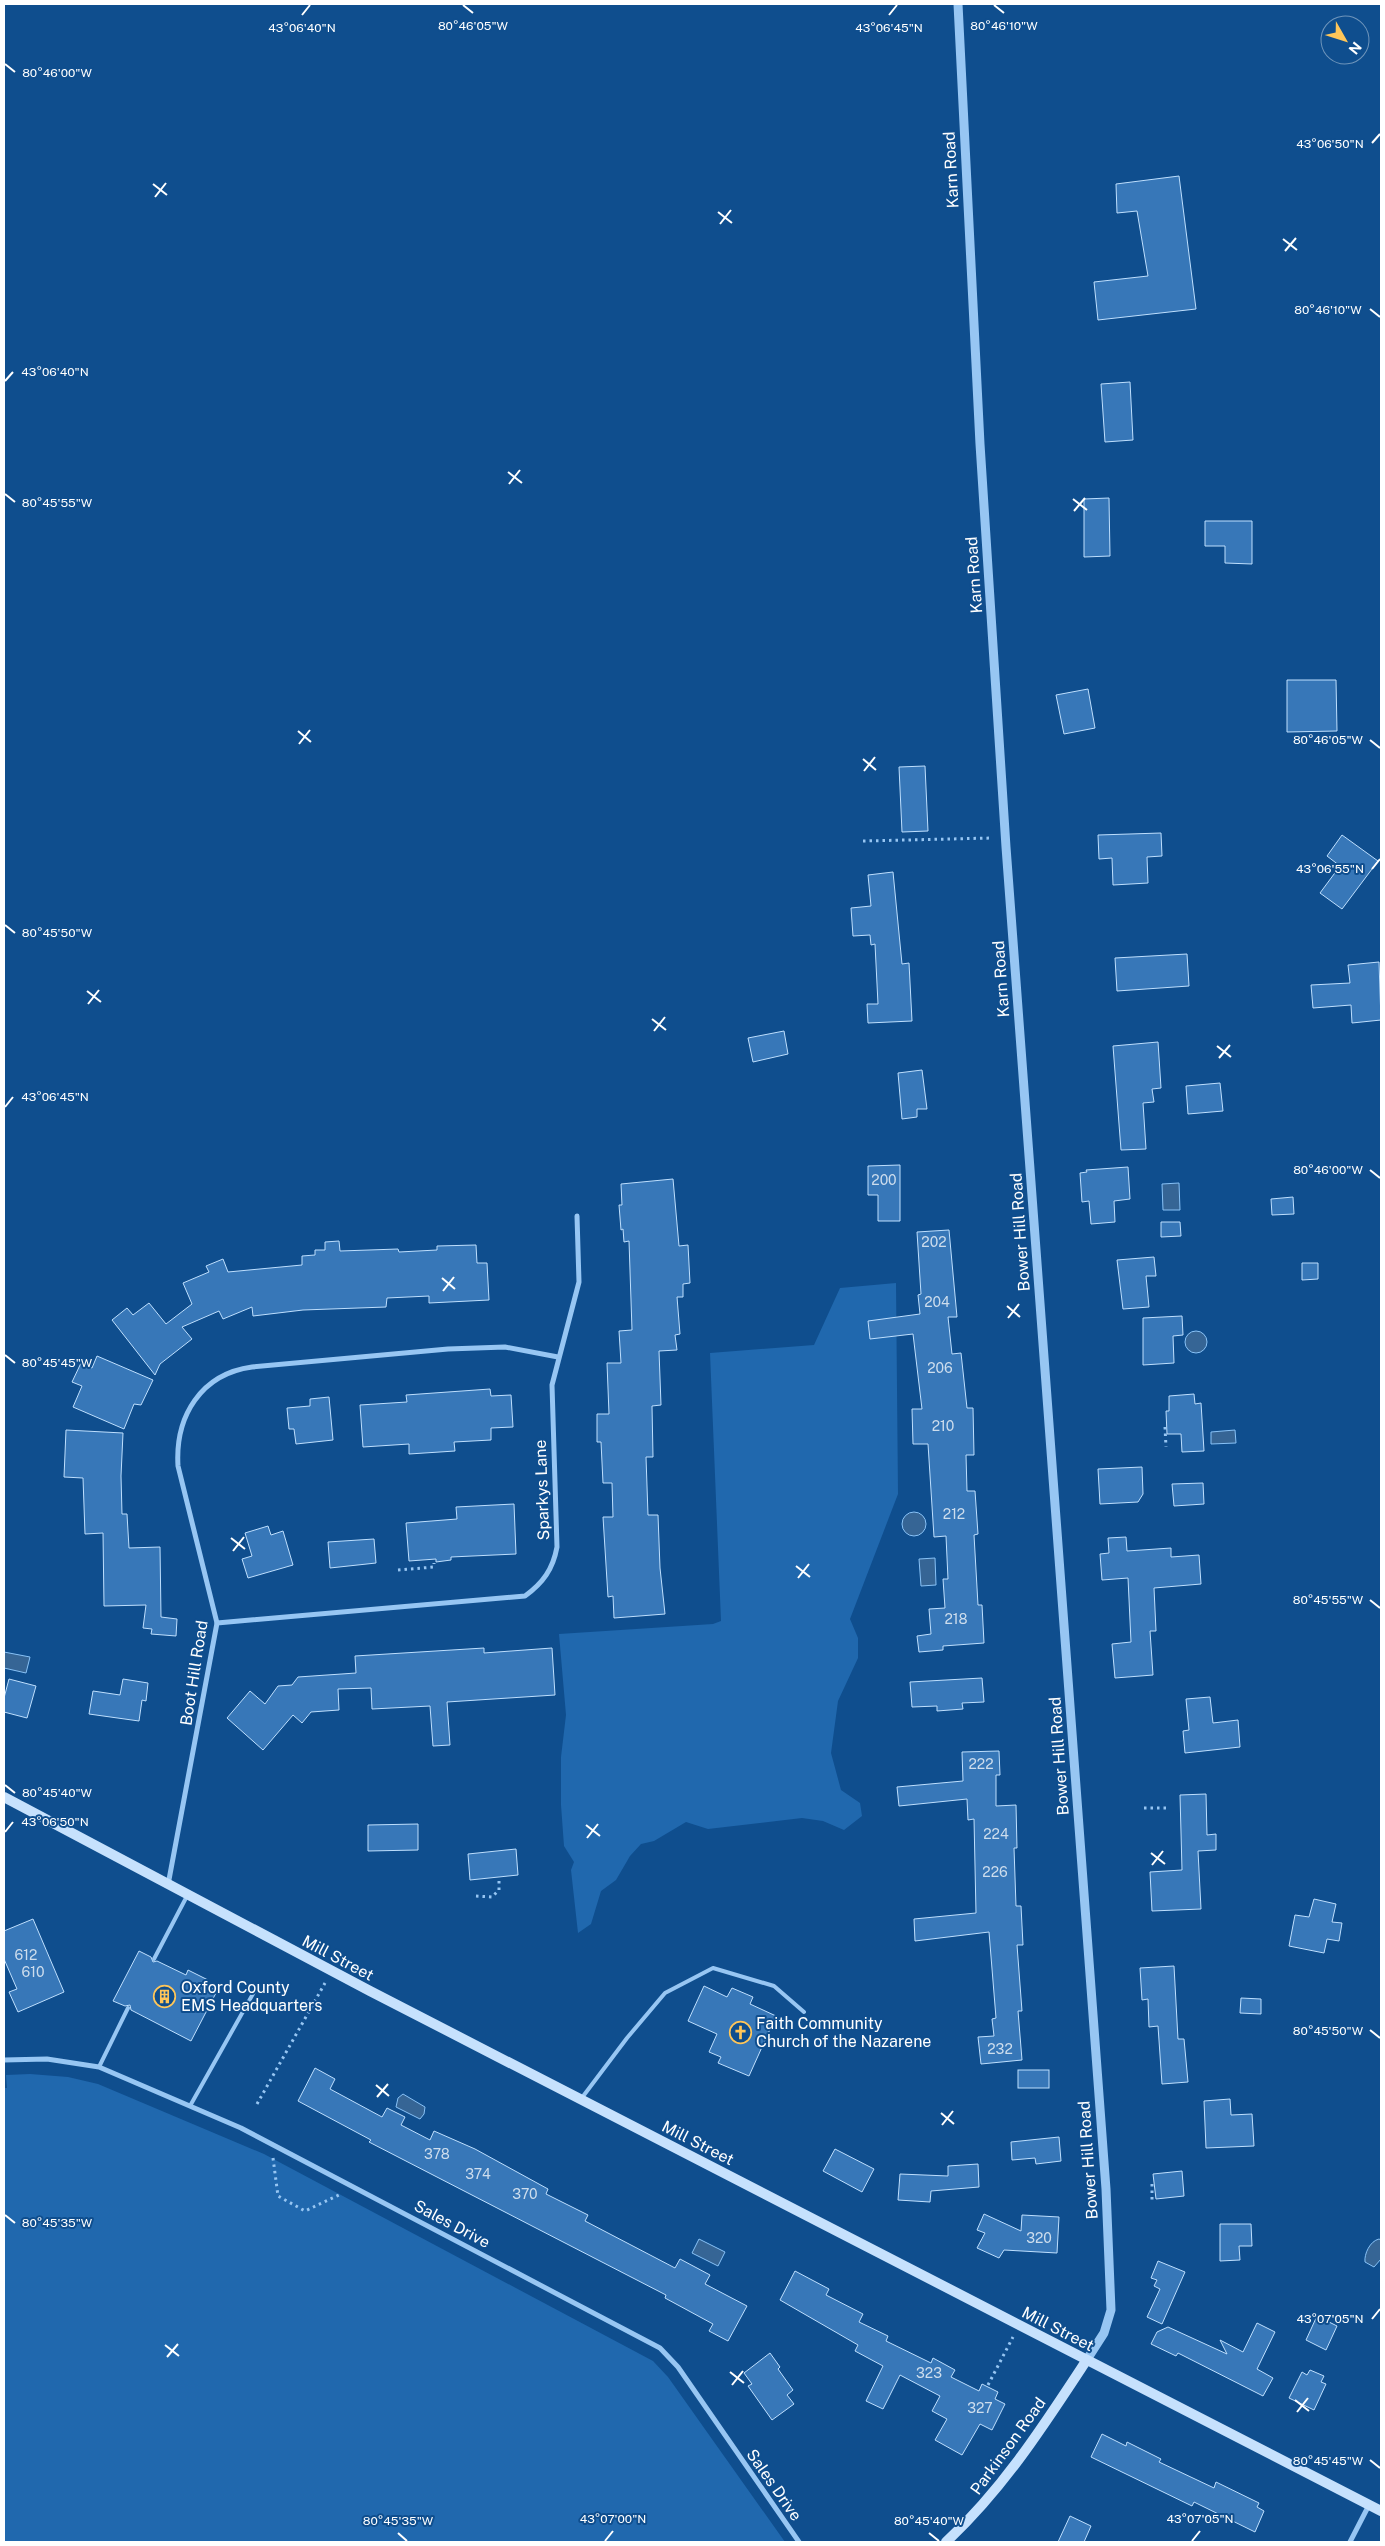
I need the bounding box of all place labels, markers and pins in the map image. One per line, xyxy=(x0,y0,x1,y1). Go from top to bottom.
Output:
place label: Oxford County EMS Headquarters xyxy=(181,1978,322,2015)
building icon: Oxford County EMS Headquarters xyxy=(153,1984,177,2008)
place label: Faith Community Church of the Nazarene xyxy=(756,2014,931,2051)
church icon: Faith Community Church of the Nazarene xyxy=(728,2020,752,2044)

